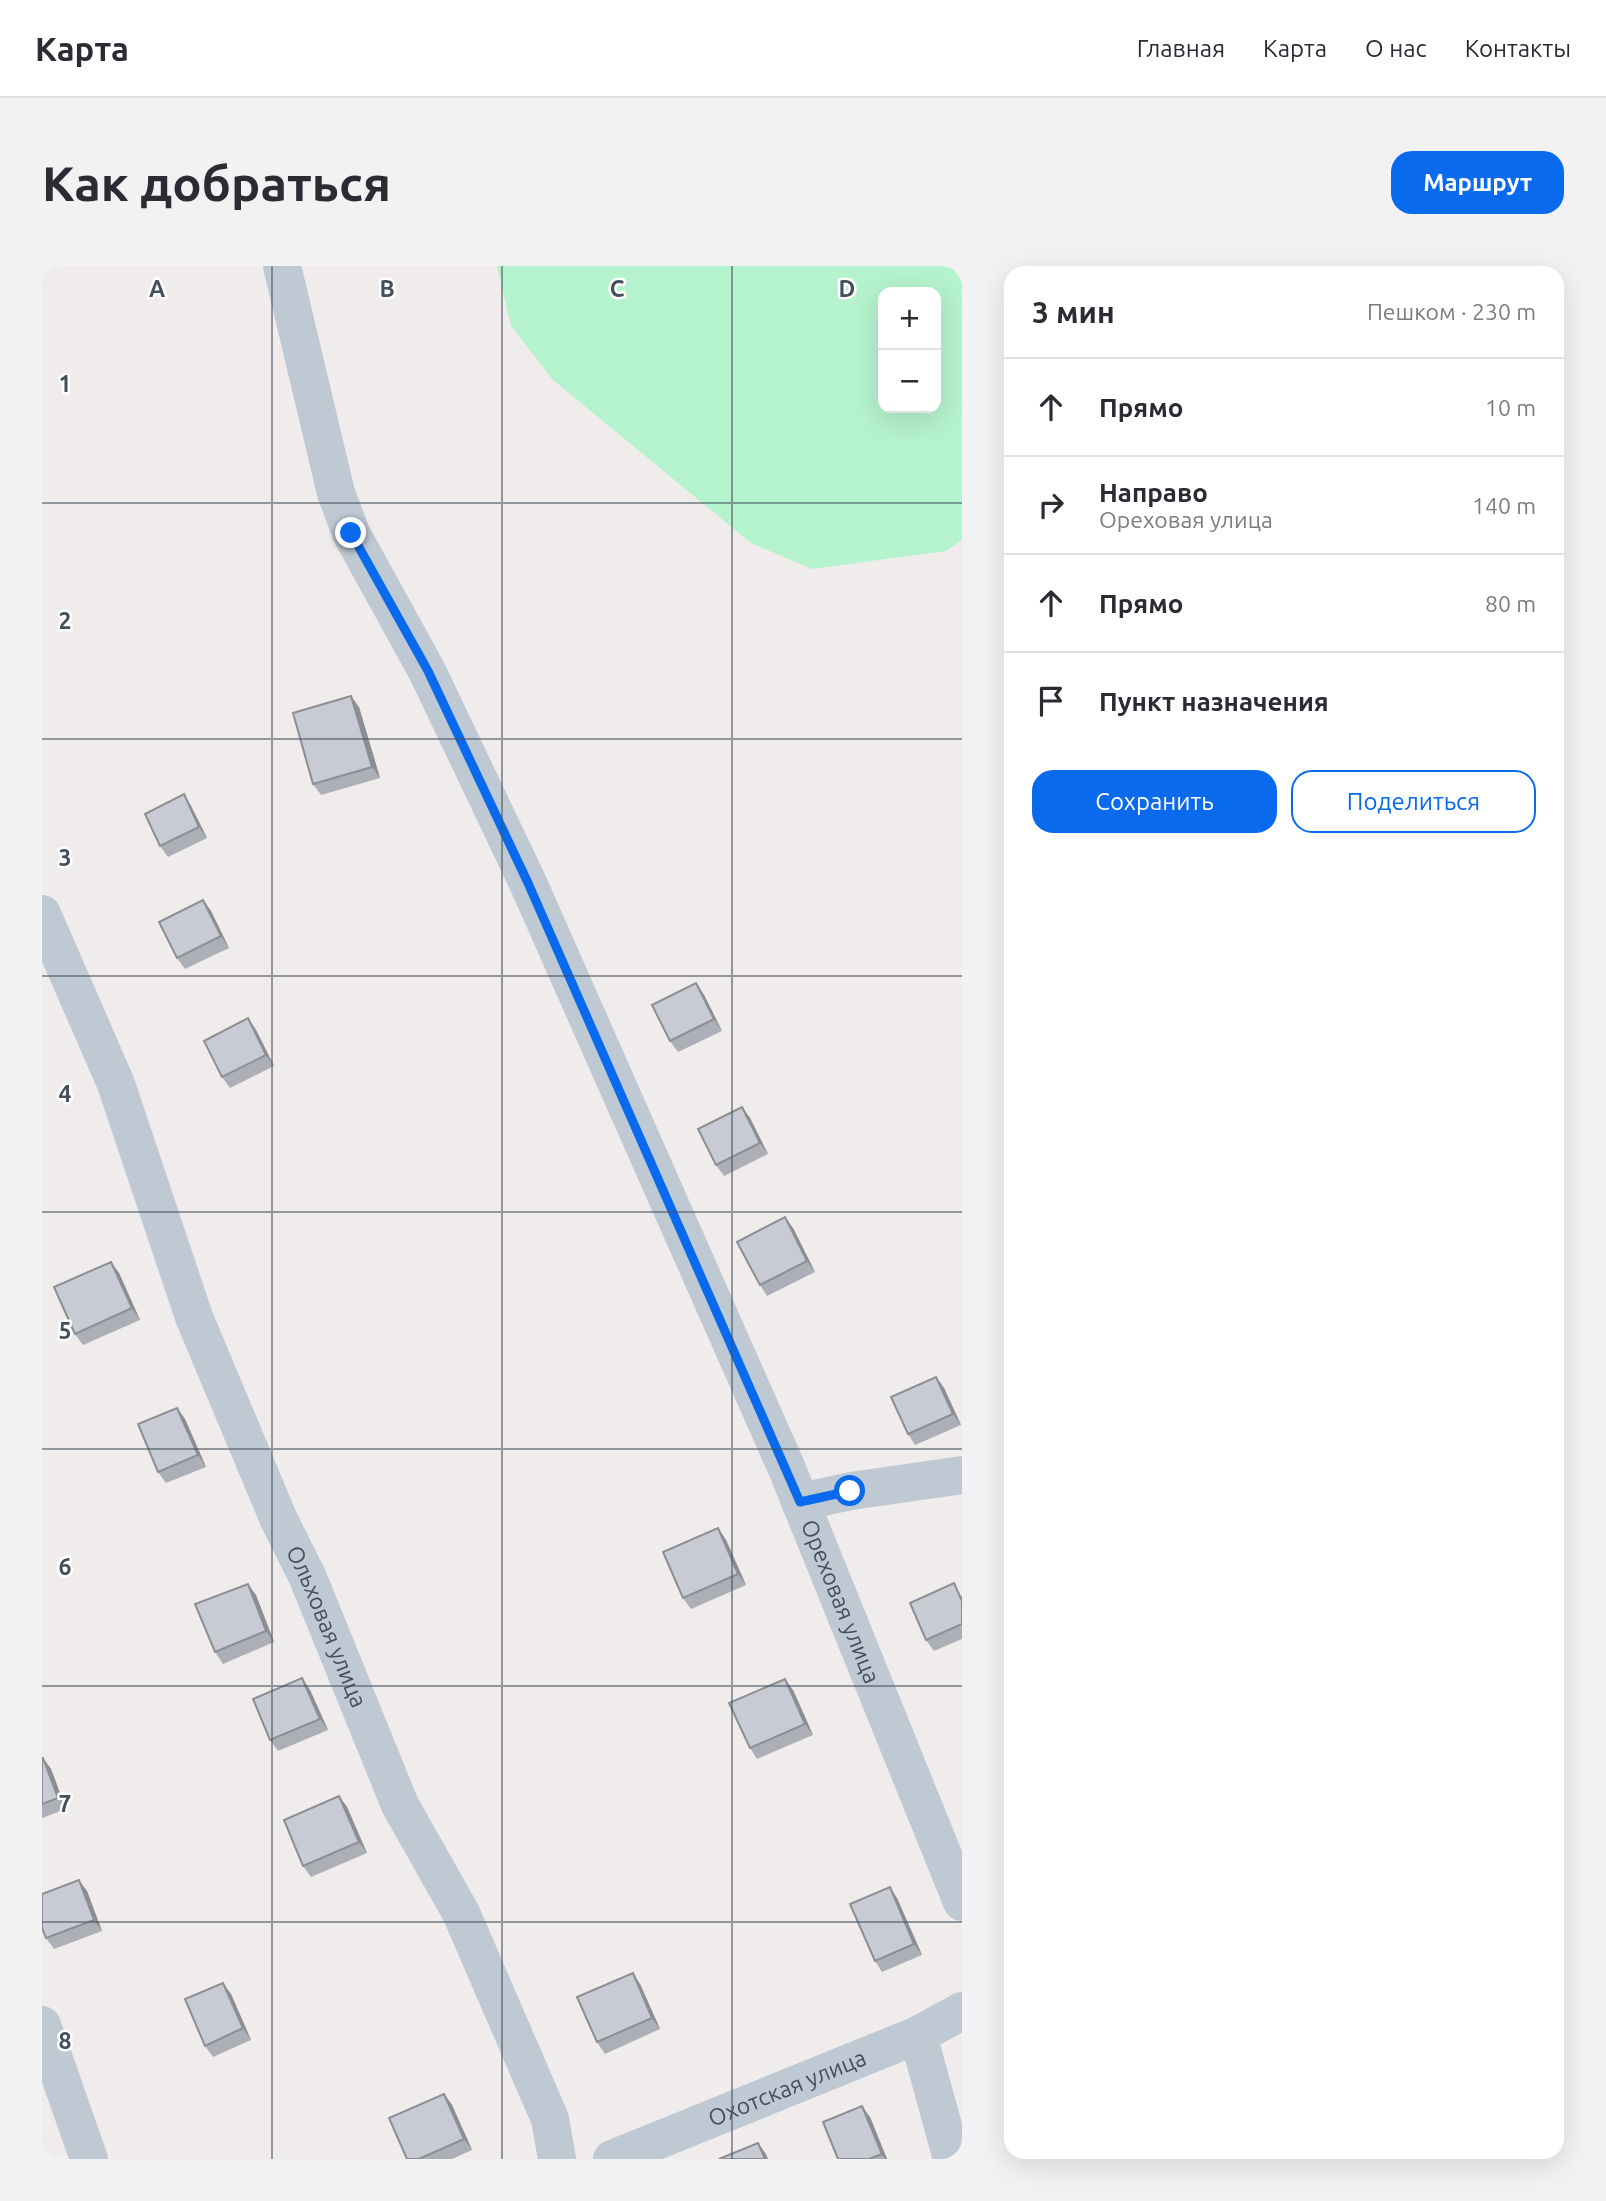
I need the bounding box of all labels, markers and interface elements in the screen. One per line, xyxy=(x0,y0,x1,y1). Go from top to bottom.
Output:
text: Карта xyxy=(35,30,129,67)
text: Главная xyxy=(1137,35,1225,62)
text: Карта xyxy=(1263,35,1327,62)
text: О нас xyxy=(1365,35,1427,62)
text: Контакты xyxy=(1465,35,1571,62)
button: Маршрут xyxy=(1391,151,1564,214)
text: Как добраться xyxy=(42,155,391,210)
text: A xyxy=(149,276,165,301)
text: B xyxy=(379,276,395,301)
text: C xyxy=(610,276,625,301)
text: D xyxy=(839,276,855,301)
map controls xyxy=(878,287,941,413)
button: + xyxy=(878,287,941,350)
text: 3 мин xyxy=(1032,295,1115,329)
text: Пешком · 230 m xyxy=(1367,299,1536,324)
button: − xyxy=(878,350,941,413)
text: 1 xyxy=(59,371,71,396)
icon: ahead xyxy=(1032,388,1070,426)
text: Прямо xyxy=(1099,393,1183,422)
text: 10 m xyxy=(1485,395,1536,420)
text: Направо xyxy=(1099,478,1208,507)
icon: right xyxy=(1032,486,1070,524)
text: 140 m xyxy=(1472,493,1536,518)
text: Ореховая улица xyxy=(1099,507,1273,532)
route end xyxy=(335,517,366,548)
icon: ahead xyxy=(1032,584,1070,622)
text: Прямо xyxy=(1099,589,1183,618)
text: 80 m xyxy=(1485,591,1536,616)
text: 2 xyxy=(59,608,71,633)
icon: arrive xyxy=(1032,682,1070,720)
text: Пункт назначения xyxy=(1099,687,1329,716)
button: Сохранить xyxy=(1032,770,1277,833)
button: Поделиться xyxy=(1291,770,1536,833)
text: 3 xyxy=(59,845,71,870)
text: 4 xyxy=(59,1081,72,1106)
text: 5 xyxy=(59,1318,71,1343)
route start xyxy=(834,1475,865,1506)
street label: Ореховая улица xyxy=(797,1516,885,1687)
street label: Ольховая улица xyxy=(282,1541,372,1711)
text: 6 xyxy=(59,1554,72,1579)
text: 7 xyxy=(59,1791,71,1816)
text: 8 xyxy=(59,2028,71,2053)
street label: Охотская улица xyxy=(704,2044,869,2131)

